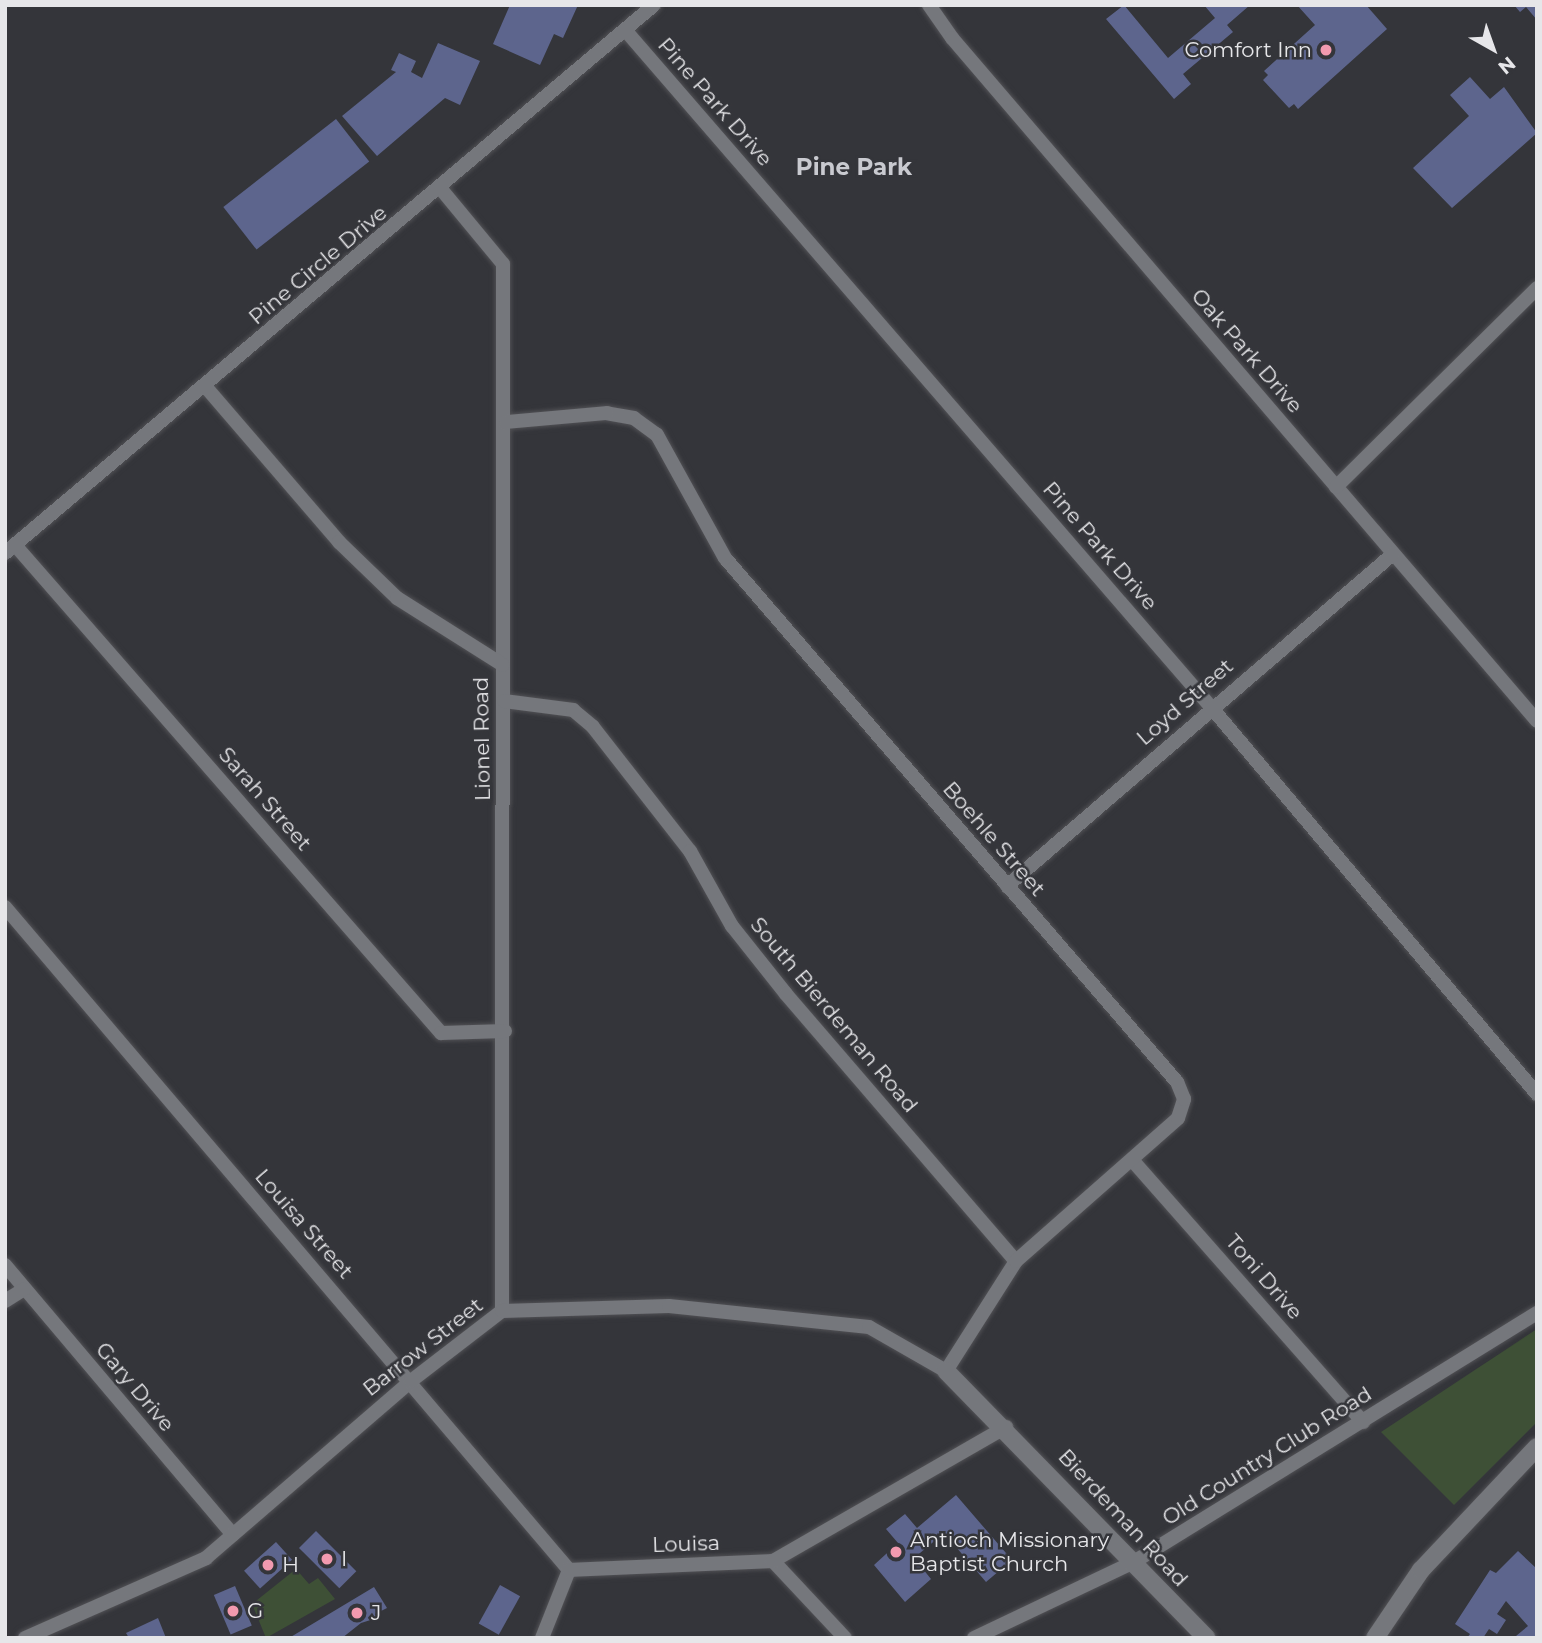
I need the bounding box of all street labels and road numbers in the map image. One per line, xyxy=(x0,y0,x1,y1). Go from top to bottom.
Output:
street label: Pine Park Drive xyxy=(652,33,778,171)
street label: Pine Circle Drive xyxy=(244,200,392,330)
street label: Oak Park Drive xyxy=(1186,284,1308,418)
street label: Pine Park Drive xyxy=(1037,477,1163,615)
street label: Loyd Street xyxy=(1132,653,1238,751)
street label: Lionel Road xyxy=(468,677,496,801)
street label: Sarah Street xyxy=(213,742,317,856)
street label: Boehle Street xyxy=(938,777,1050,901)
street label: South Bierdeman Road xyxy=(745,912,923,1118)
street label: Louisa Street xyxy=(250,1164,358,1284)
street label: Toni Drive xyxy=(1220,1229,1308,1325)
street label: Barrow Street xyxy=(358,1292,488,1402)
street label: Gary Drive xyxy=(90,1337,180,1437)
street label: Old Country Club Road xyxy=(1158,1381,1376,1531)
street label: Bierdeman Road xyxy=(1053,1444,1193,1592)
street label: Louisa xyxy=(652,1530,720,1558)

